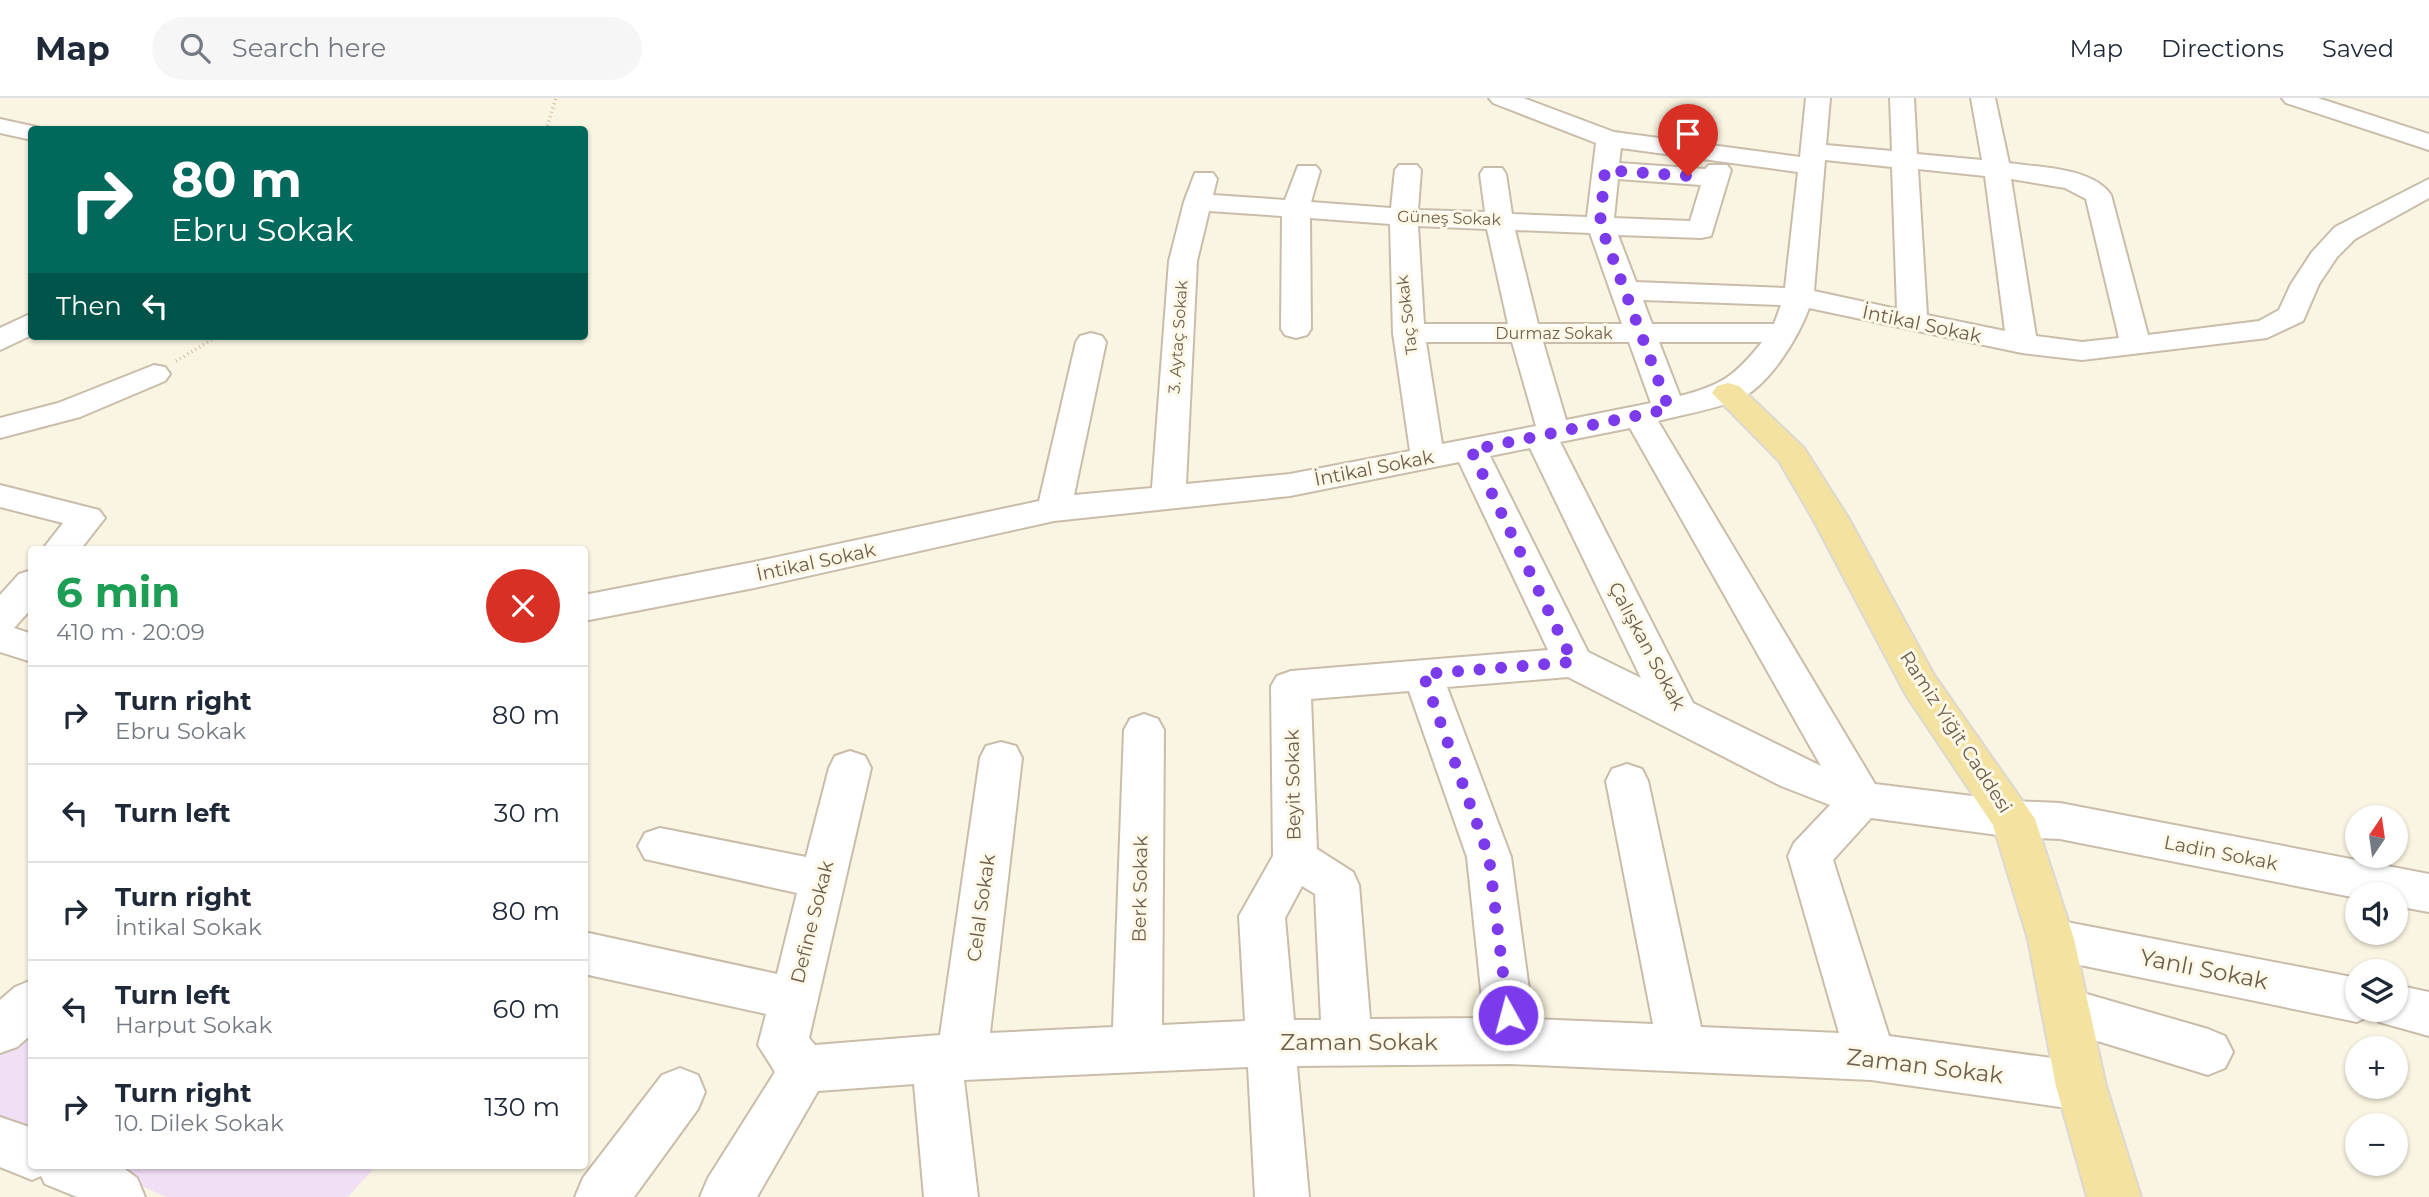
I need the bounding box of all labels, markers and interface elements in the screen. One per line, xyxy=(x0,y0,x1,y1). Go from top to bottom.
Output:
search box xyxy=(152,17,642,80)
text: Map xyxy=(35,28,110,68)
icon: search xyxy=(176,29,214,67)
text: Search here xyxy=(232,32,386,64)
text: Map xyxy=(2070,34,2123,63)
text: Directions xyxy=(2161,34,2284,63)
text: Saved xyxy=(2322,34,2394,63)
pin xyxy=(1658,104,1718,176)
icon: arrive xyxy=(1669,115,1707,153)
text: 80 m xyxy=(171,150,302,209)
icon: right xyxy=(56,154,147,245)
street label: Güneş Sokak xyxy=(1397,207,1502,229)
text: Ebru Sokak xyxy=(171,210,353,249)
street label: Taç Sokak xyxy=(1393,274,1421,356)
street label: 3. Aytaç Sokak xyxy=(1165,279,1191,394)
icon: left xyxy=(136,287,174,325)
text: Then xyxy=(56,290,122,322)
street label: İntikal Sokak xyxy=(1860,300,1984,348)
street label: Durmaz Sokak xyxy=(1495,324,1613,343)
street label: İntikal Sokak xyxy=(1312,445,1436,491)
street label: İntikal Sokak xyxy=(754,538,878,586)
text: 6 min xyxy=(56,566,180,618)
button: close xyxy=(486,569,560,643)
street label: Çalışkan Sokak xyxy=(1604,578,1691,714)
text: 410 m · 20:09 xyxy=(56,618,205,646)
street label: Ramiz Yiğit Caddesi xyxy=(1895,647,2017,817)
text: Turn right xyxy=(115,685,251,717)
icon: right xyxy=(56,696,94,734)
text: 80 m xyxy=(492,699,560,731)
text: Ebru Sokak xyxy=(115,717,246,745)
street label: Beyit Sokak xyxy=(1281,729,1305,841)
icon: left xyxy=(56,794,94,832)
text: Turn left xyxy=(115,797,231,829)
text: 30 m xyxy=(494,797,560,829)
north arrow xyxy=(2345,805,2408,868)
map controls xyxy=(2345,805,2408,1176)
street label: Ladin Sokak xyxy=(2162,831,2281,875)
street label: Berk Sokak xyxy=(1128,835,1152,943)
street label: Celal Sokak xyxy=(962,852,1000,963)
street label: Define Sokak xyxy=(786,858,838,986)
text: Turn right xyxy=(115,881,251,913)
button: sound xyxy=(2345,882,2408,945)
icon: right xyxy=(56,892,94,930)
text: 80 m xyxy=(492,895,560,927)
text: İntikal Sokak xyxy=(115,913,262,941)
street label: Yanlı Sokak xyxy=(2137,943,2271,995)
button: layers xyxy=(2345,959,2408,1022)
position arrow xyxy=(1471,978,1545,1052)
text: Turn left xyxy=(115,979,231,1011)
icon: left xyxy=(56,990,94,1028)
text: 60 m xyxy=(493,993,560,1025)
text: Harput Sokak xyxy=(115,1011,272,1039)
street label: Zaman Sokak xyxy=(1280,1028,1438,1056)
button: + xyxy=(2345,1036,2408,1099)
street label: Zaman Sokak xyxy=(1845,1043,2005,1090)
text: Turn right xyxy=(115,1077,251,1109)
icon: right xyxy=(56,1088,94,1126)
text: 130 m xyxy=(484,1091,560,1123)
text: 10. Dilek Sokak xyxy=(115,1109,284,1137)
button: − xyxy=(2345,1113,2408,1176)

